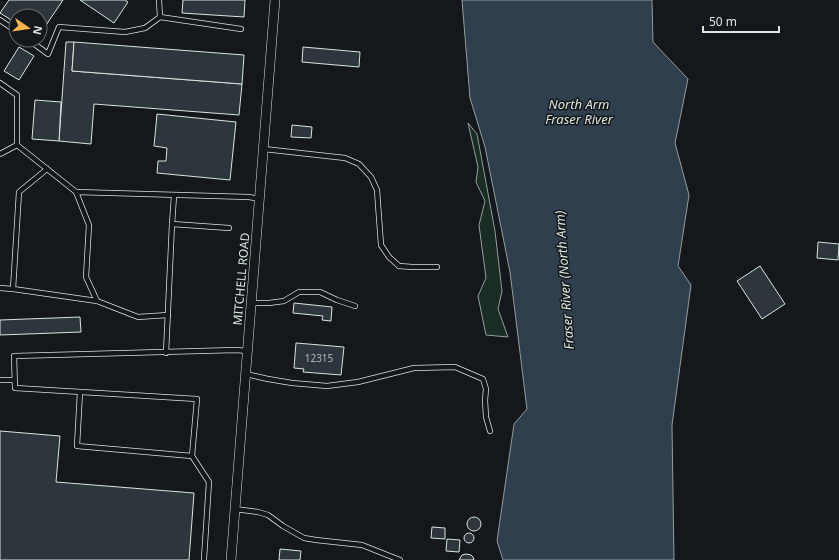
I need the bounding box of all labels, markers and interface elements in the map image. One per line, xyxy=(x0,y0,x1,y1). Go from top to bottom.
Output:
north arrow xyxy=(8,8,48,48)
scale bar xyxy=(703,8,779,34)
text: 50 m xyxy=(709,13,737,30)
text: N xyxy=(30,24,47,36)
water label: North Arm Fraser River xyxy=(545,95,614,128)
water label: Fraser River (North Arm) xyxy=(550,210,578,350)
street label: MITCHELL ROAD xyxy=(228,232,254,326)
house number: 12315 xyxy=(305,351,334,365)

